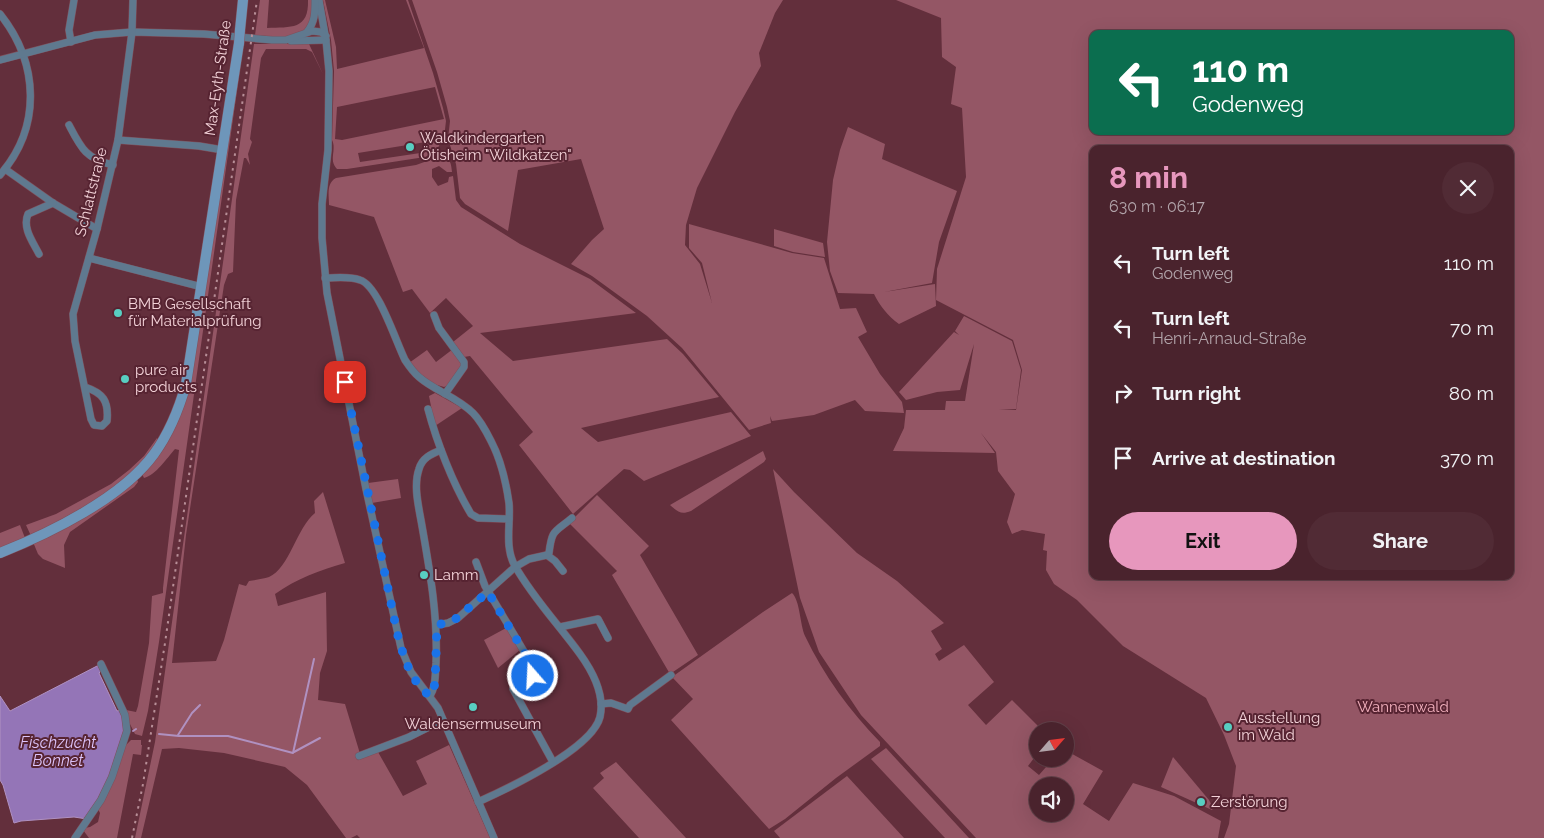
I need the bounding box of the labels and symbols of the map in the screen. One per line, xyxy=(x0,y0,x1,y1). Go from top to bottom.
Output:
street label: Max-Eyth-Straße xyxy=(201,19,235,137)
place label: Waldkindergarten Ötisheim "Wildkatzen" xyxy=(420,129,572,164)
marker: Waldkindergarten Ötisheim "Wildkatzen" xyxy=(404,141,416,153)
street label: Schlattstraße xyxy=(71,145,111,238)
place label: BMB Gesellschaft für Materialprüfung xyxy=(128,295,262,330)
marker: BMB Gesellschaft für Materialprüfung xyxy=(112,307,124,319)
place label: pure air products xyxy=(135,361,197,396)
pin xyxy=(324,361,366,403)
marker: pure air products xyxy=(119,373,131,385)
place label: Lamm xyxy=(434,566,479,584)
marker: Lamm xyxy=(418,569,430,581)
position arrow xyxy=(506,649,558,701)
park label: Wannenwald xyxy=(1357,698,1449,716)
marker: Waldensermuseum xyxy=(467,701,479,713)
place label: Ausstellung im Wald xyxy=(1238,709,1320,744)
place label: Waldensermuseum xyxy=(405,715,541,733)
marker: Ausstellung im Wald xyxy=(1222,721,1234,733)
north arrow xyxy=(1029,722,1074,768)
water label: Fischzucht Bonnet xyxy=(20,733,97,770)
place label: Zerstörung xyxy=(1211,793,1288,811)
marker: Zerstörung xyxy=(1195,796,1207,808)

